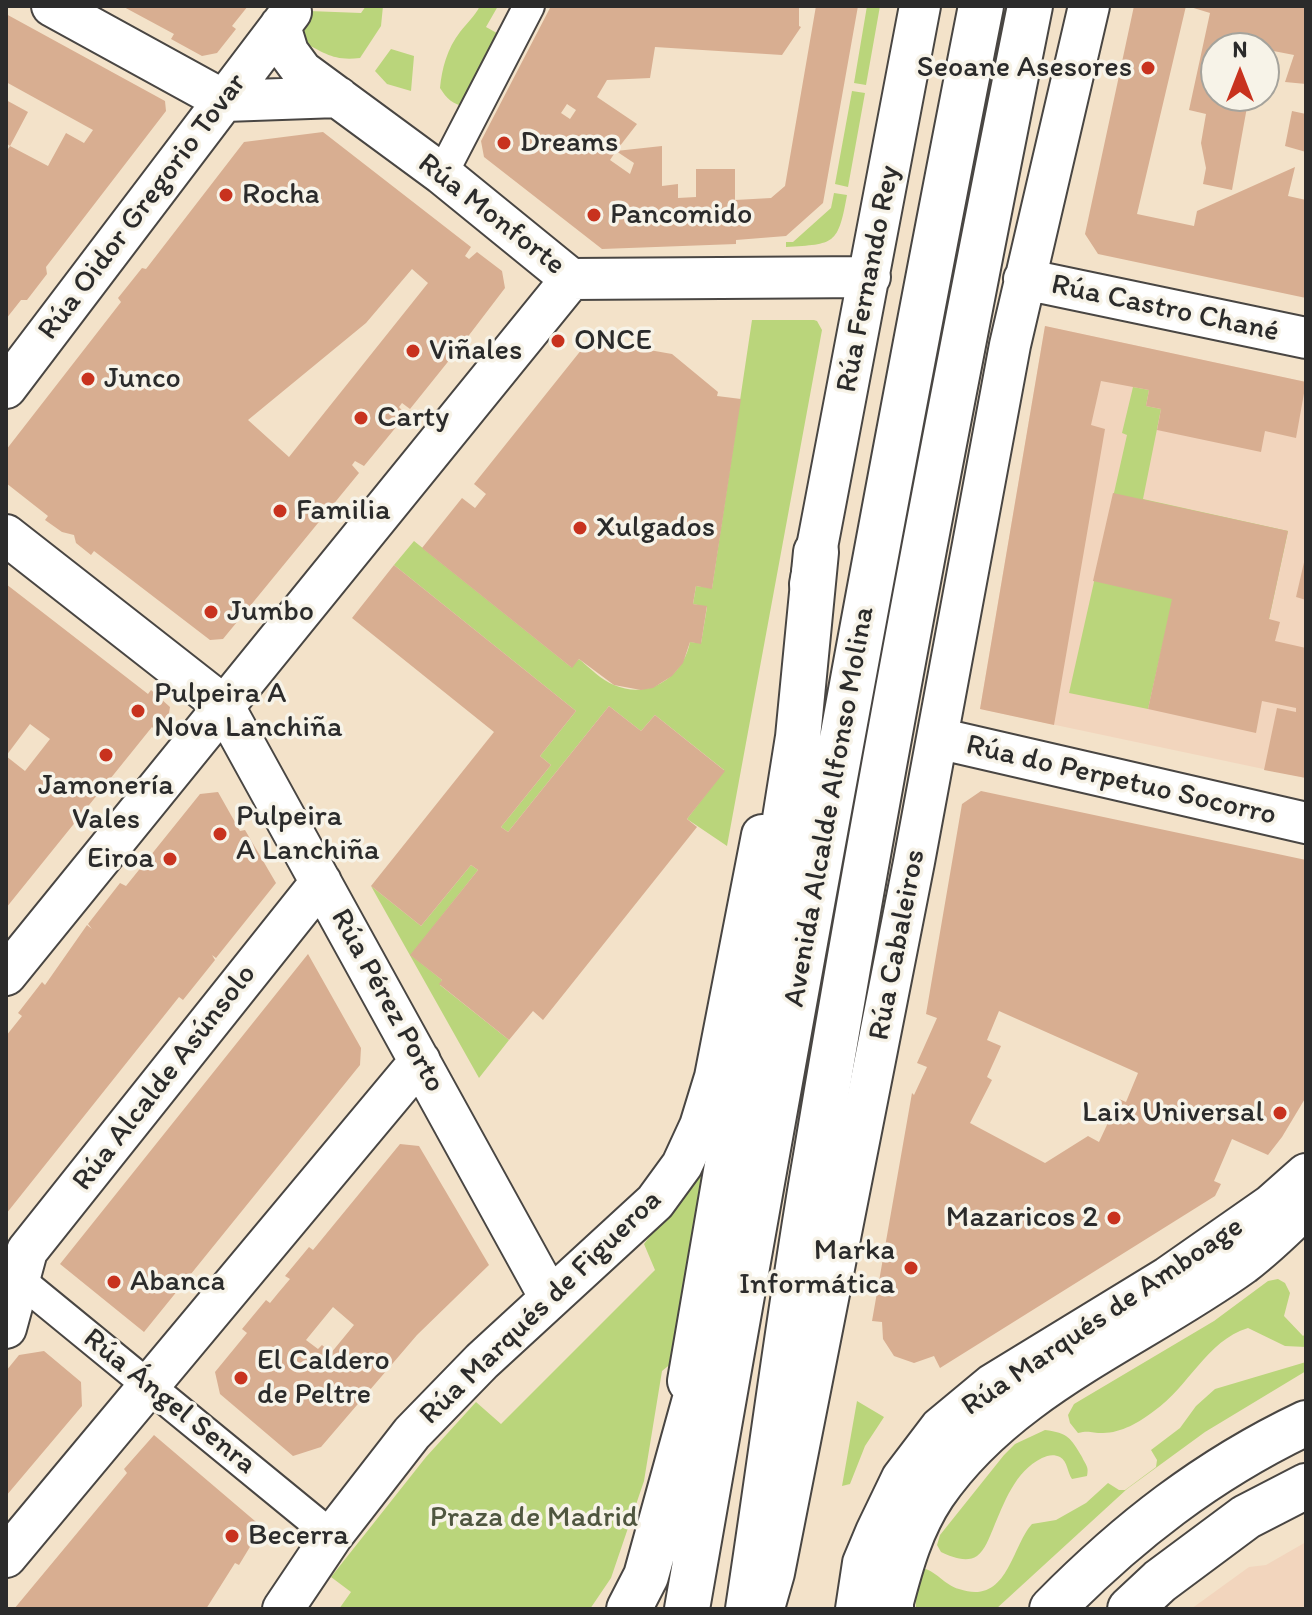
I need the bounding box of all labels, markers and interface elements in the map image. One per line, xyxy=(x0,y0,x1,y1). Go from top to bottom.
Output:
north arrow xyxy=(1200,32,1280,112)
text: N xyxy=(1233,36,1247,63)
place label: Seoane Asesores xyxy=(917,50,1132,86)
marker: Seoane Asesores xyxy=(1139,59,1157,77)
street label: Rúa Oidor Gregorio Tovar xyxy=(31,67,255,347)
place label: Dreams xyxy=(520,125,618,161)
marker: Dreams xyxy=(495,134,513,152)
street label: Rúa Monforte xyxy=(410,146,572,284)
street label: Rúa Fernando Rey xyxy=(829,162,909,396)
place label: Rocha xyxy=(242,177,319,213)
marker: Rocha xyxy=(217,186,235,204)
place label: Pancomido xyxy=(610,197,752,233)
marker: Pancomido xyxy=(585,206,603,224)
street label: Rúa Castro Chané xyxy=(1048,267,1282,351)
place label: ONCE xyxy=(574,323,652,359)
marker: ONCE xyxy=(549,332,567,350)
place label: Viñales xyxy=(429,333,522,369)
marker: Viñales xyxy=(404,342,422,360)
place label: Junco xyxy=(104,361,181,397)
marker: Junco xyxy=(79,370,97,388)
place label: Carty xyxy=(377,400,449,436)
marker: Carty xyxy=(352,409,370,427)
place label: Familia xyxy=(296,493,391,529)
marker: Familia xyxy=(271,502,289,520)
place label: Xulgados xyxy=(596,510,715,546)
marker: Xulgados xyxy=(571,519,589,537)
place label: Jumbo xyxy=(227,594,314,630)
marker: Jumbo xyxy=(202,603,220,621)
street label: Avenida Alcalde Alfonso Molina xyxy=(777,604,883,1010)
place label: Pulpeira A Nova Lanchiña xyxy=(154,676,343,746)
marker: Pulpeira A Nova Lanchiña xyxy=(129,702,147,720)
street label: Rúa do Perpetuo Socorro xyxy=(962,728,1280,834)
marker: Jamonería Vales xyxy=(97,746,115,764)
place label: Jamonería Vales xyxy=(38,768,174,838)
place label: Pulpeira A Lanchiña xyxy=(236,799,379,870)
marker: Pulpeira A Lanchiña xyxy=(211,825,229,843)
place label: Eiroa xyxy=(87,841,154,877)
street label: Rúa Cabaleiros xyxy=(862,847,934,1043)
marker: Eiroa xyxy=(161,850,179,868)
street label: Rúa Pérez Porto xyxy=(322,903,452,1099)
street label: Rúa Alcalde Asúnsolo xyxy=(65,957,265,1199)
place label: Laix Universal xyxy=(1082,1095,1264,1131)
marker: Laix Universal xyxy=(1271,1104,1289,1122)
street label: Rúa Marqués de Figueroa xyxy=(412,1183,670,1433)
place label: Mazaricos 2 xyxy=(946,1200,1098,1236)
street label: Rúa Marqués de Amboage xyxy=(955,1209,1251,1425)
marker: Mazaricos 2 xyxy=(1105,1209,1123,1227)
place label: Marka Informática xyxy=(739,1233,895,1304)
marker: Marka Informática xyxy=(902,1259,920,1277)
place label: Abanca xyxy=(130,1264,225,1300)
marker: Abanca xyxy=(105,1273,123,1291)
street label: Rúa Ángel Senra xyxy=(75,1321,263,1483)
place label: El Caldero de Peltre xyxy=(257,1343,390,1414)
marker: El Caldero de Peltre xyxy=(232,1369,250,1387)
park label: Praza de Madrid xyxy=(430,1500,638,1536)
place label: Becerra xyxy=(248,1518,349,1554)
marker: Becerra xyxy=(223,1527,241,1545)

